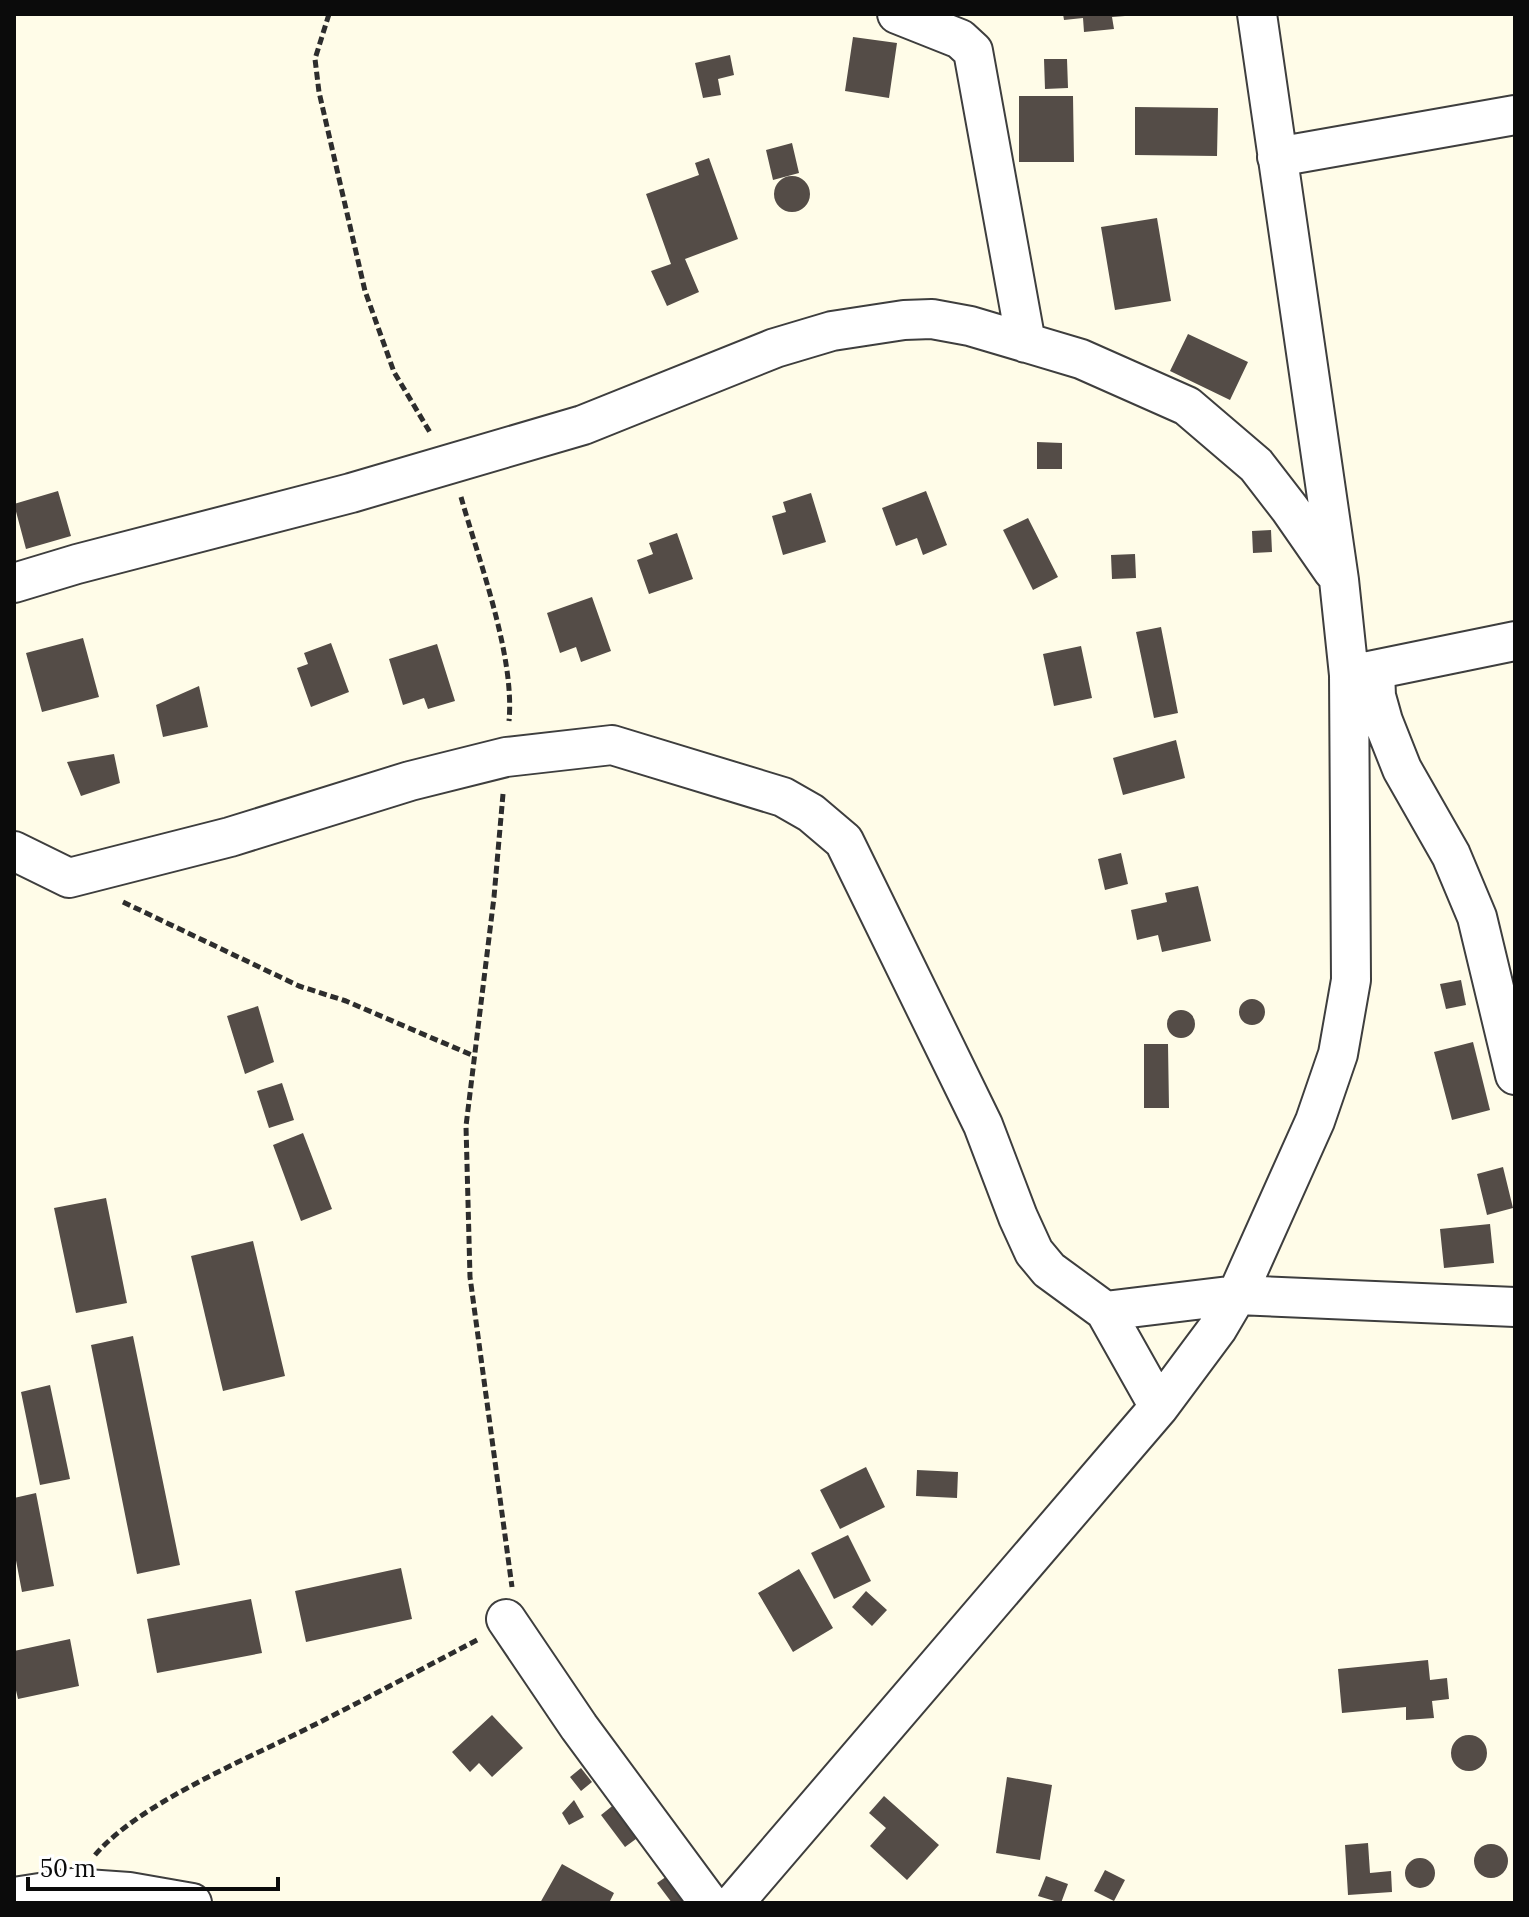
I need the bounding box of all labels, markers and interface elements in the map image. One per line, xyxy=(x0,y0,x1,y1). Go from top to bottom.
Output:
scale bar xyxy=(28,1841,278,1891)
text: 50 m xyxy=(40,1853,96,1884)

